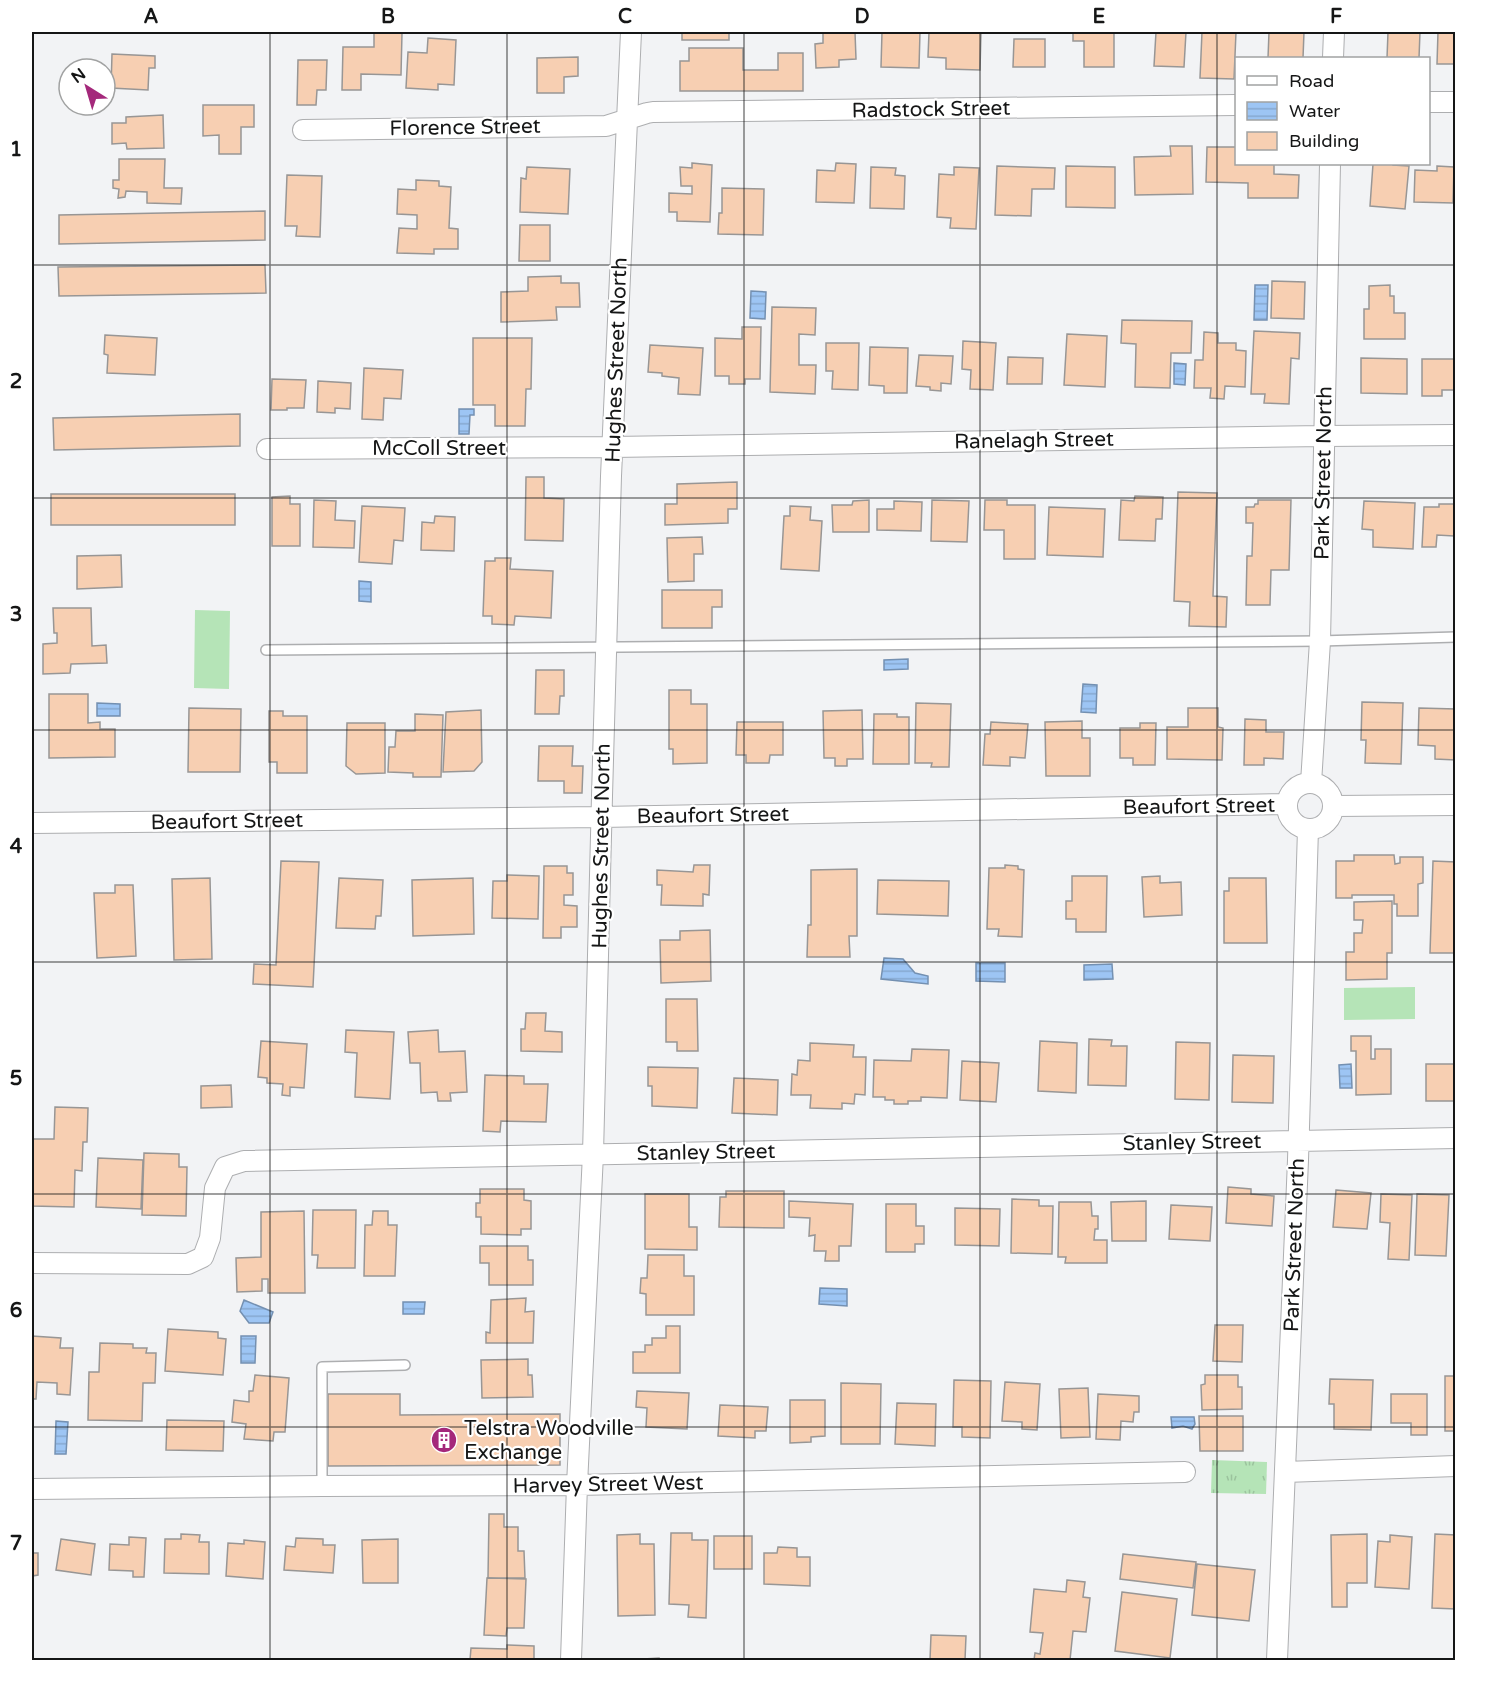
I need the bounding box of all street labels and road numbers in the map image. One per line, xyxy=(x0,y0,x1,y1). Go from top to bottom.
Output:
street label: Radstock Street xyxy=(851,96,1011,123)
street label: Florence Street xyxy=(389,114,541,141)
street label: Hughes Street North xyxy=(600,257,633,463)
street label: Park Street North xyxy=(1309,386,1338,560)
street label: Ranelagh Street xyxy=(954,427,1114,454)
street label: McColl Street xyxy=(372,436,506,461)
street label: Hughes Street North xyxy=(587,743,616,949)
street label: Beaufort Street xyxy=(1123,793,1276,820)
street label: Beaufort Street xyxy=(637,802,790,829)
street label: Beaufort Street xyxy=(151,808,304,835)
street label: Stanley Street xyxy=(1122,1129,1262,1156)
street label: Stanley Street xyxy=(636,1139,776,1166)
street label: Park Street North xyxy=(1279,1158,1310,1332)
street label: Harvey Street West xyxy=(512,1470,704,1499)

